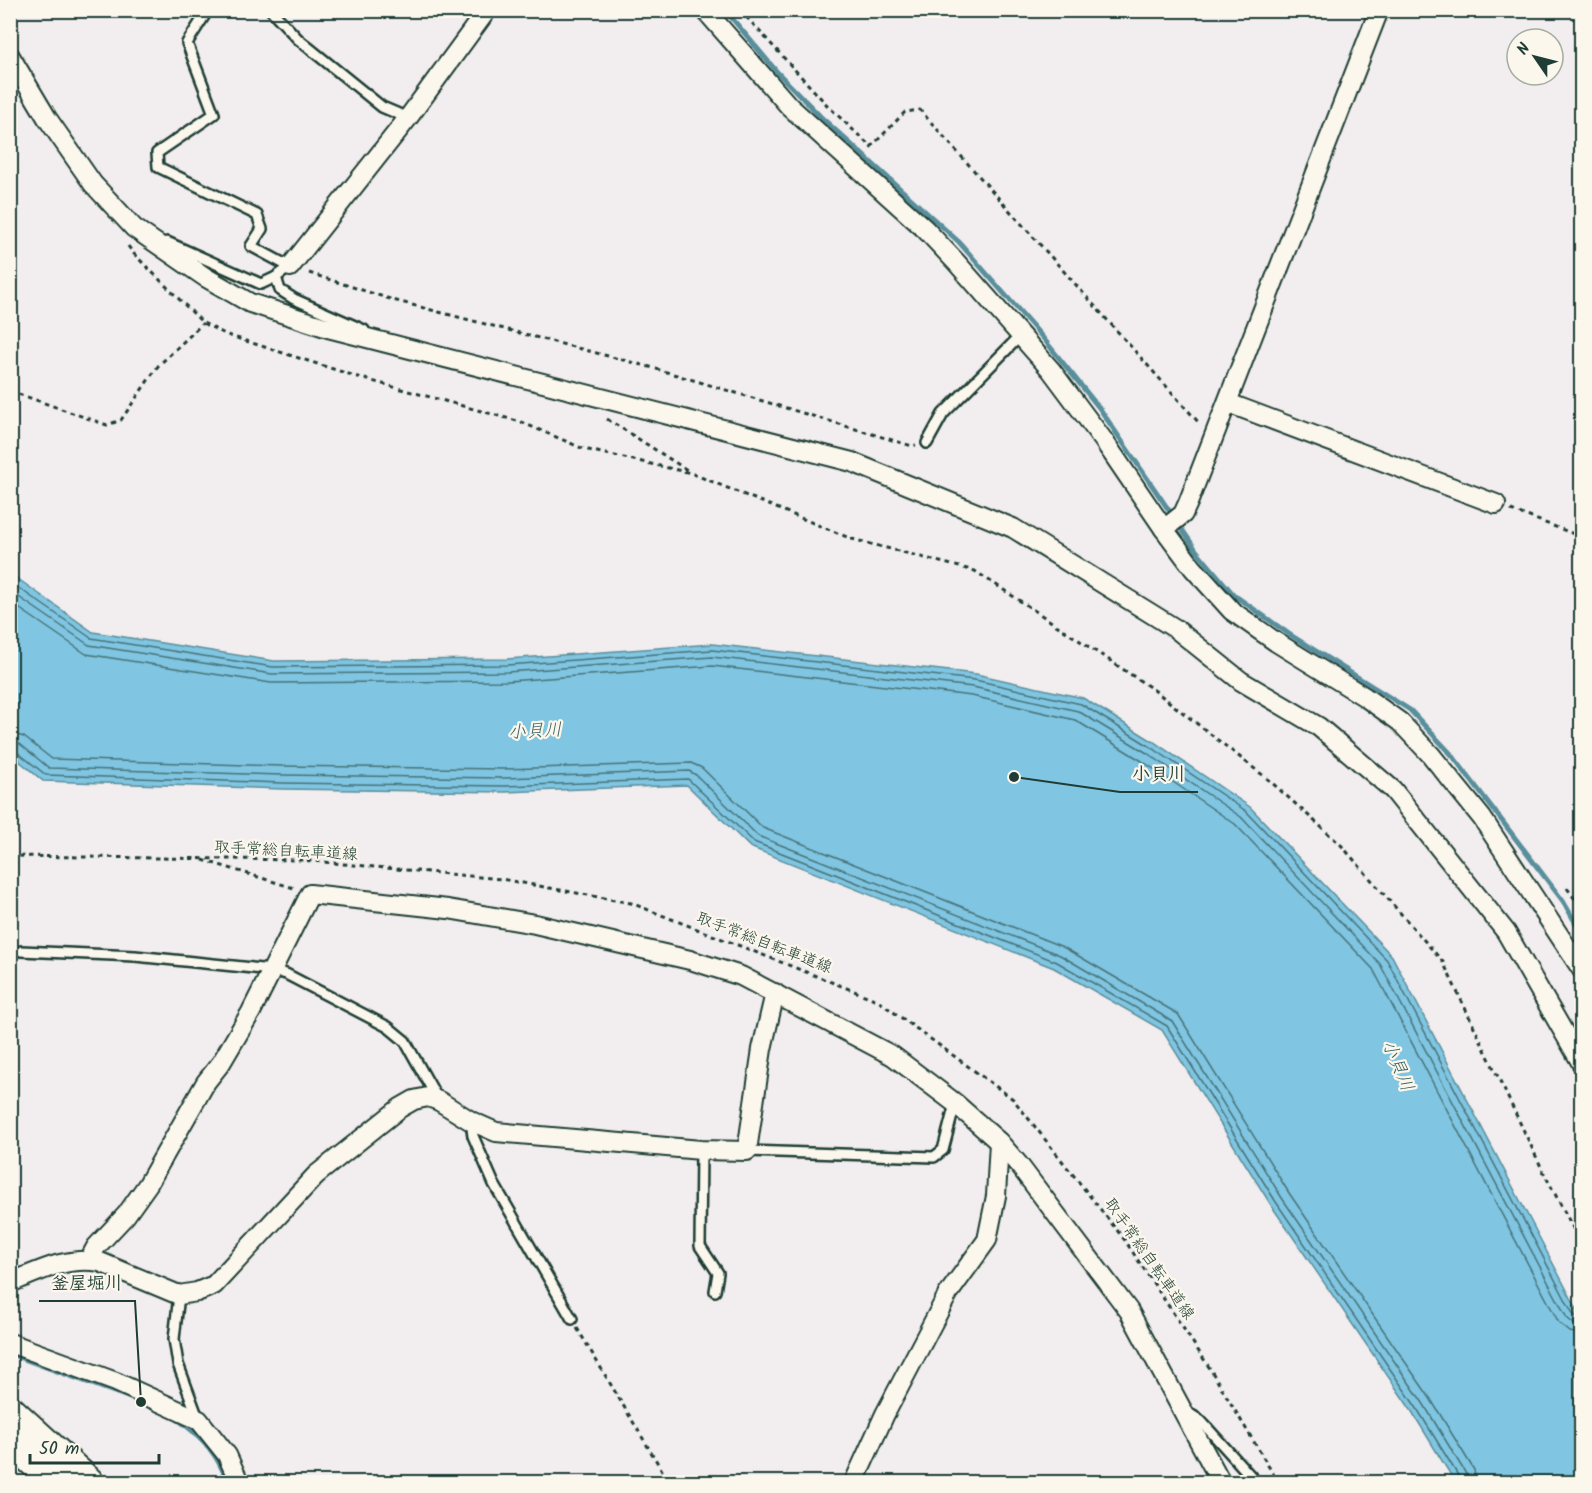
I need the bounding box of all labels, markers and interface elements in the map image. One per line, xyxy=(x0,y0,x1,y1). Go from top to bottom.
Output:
north arrow xyxy=(1505,27,1565,87)
text: N xyxy=(1511,38,1537,61)
water label: 小貝川 xyxy=(507,716,563,748)
callout: 小貝川 xyxy=(1120,756,1198,792)
text: 小貝川 xyxy=(1132,761,1186,790)
street label: 取手常総自転車道線 xyxy=(213,835,359,867)
street label: 取手常総自転車道線 xyxy=(692,906,836,980)
water label: 小貝川 xyxy=(1373,1035,1421,1097)
street label: 取手常総自転車道線 xyxy=(1097,1193,1201,1325)
callout: 釜屋堀川 xyxy=(39,1265,135,1301)
text: 釜屋堀川 xyxy=(51,1270,123,1299)
scale bar xyxy=(30,1427,159,1465)
text: 50 m xyxy=(39,1435,79,1464)

